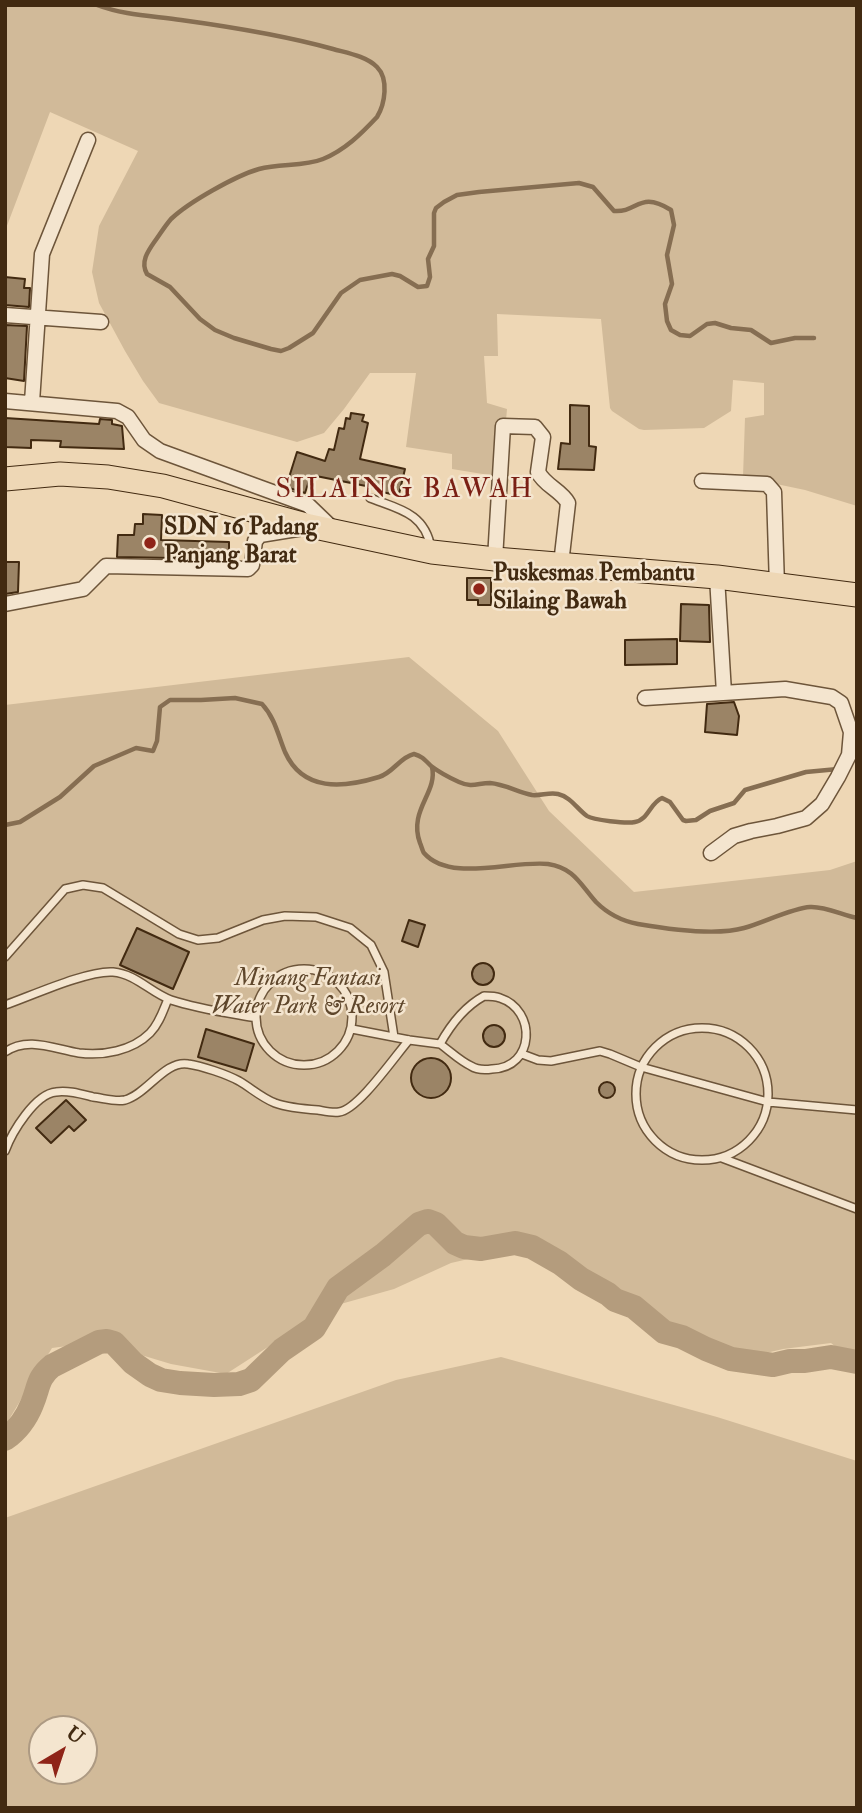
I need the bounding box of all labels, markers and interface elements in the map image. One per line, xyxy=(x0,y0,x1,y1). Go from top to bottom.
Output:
district label: SILAING BAWAH xyxy=(277,474,533,508)
place label: SDN 16 Padang Panjang Barat xyxy=(164,515,318,571)
marker: SDN 16 Padang Panjang Barat xyxy=(142,535,158,551)
place label: Puskesmas Pembantu Silaing Bawah xyxy=(493,561,695,617)
marker: Puskesmas Pembantu Silaing Bawah xyxy=(471,581,487,597)
park label: Minang Fantasi Water Park & Resort xyxy=(211,966,405,1022)
north arrow xyxy=(28,1715,98,1785)
text: U xyxy=(61,1721,89,1750)

